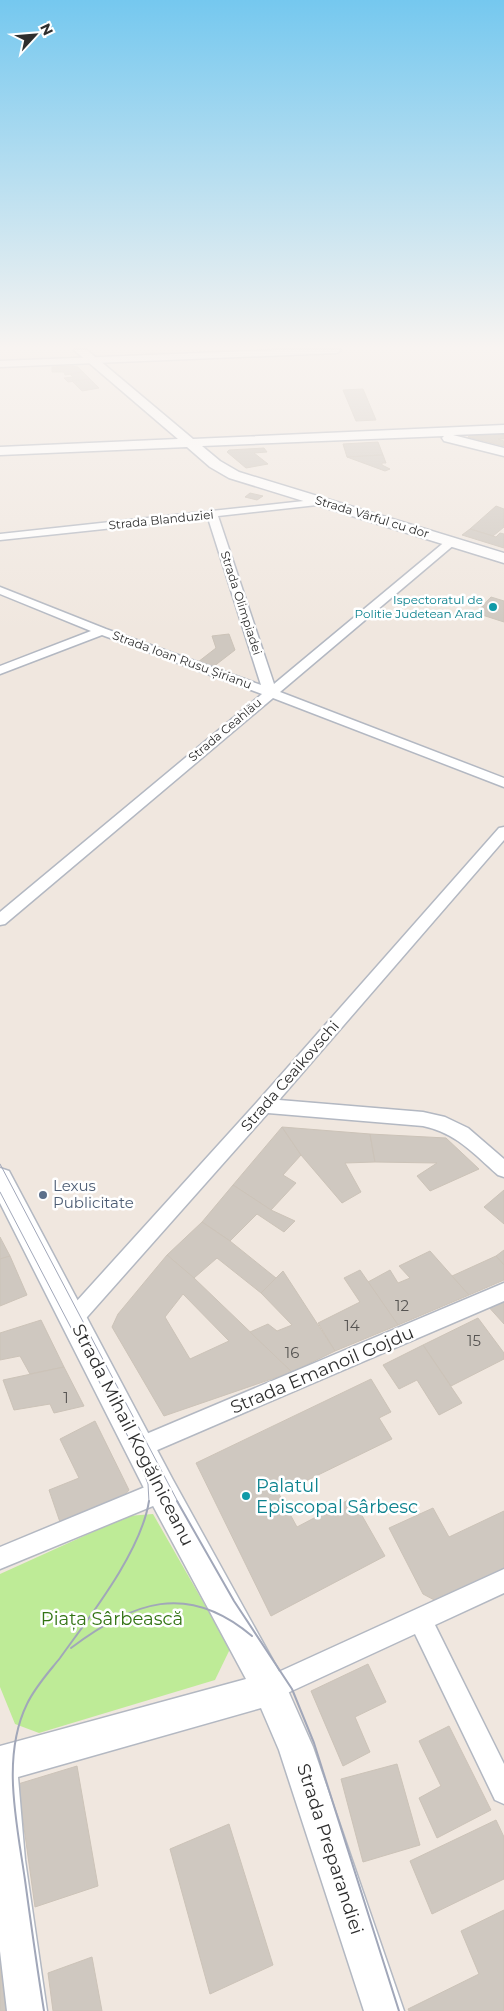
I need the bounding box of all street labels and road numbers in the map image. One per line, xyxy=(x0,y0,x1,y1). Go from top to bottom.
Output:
street label: Strada Vârful cu dor xyxy=(313,492,431,541)
street label: Strada Blanduziei xyxy=(108,507,214,532)
street label: Strada Olimpiadei xyxy=(218,549,265,657)
street label: Strada Ioan Rusu Șirianu xyxy=(111,627,254,692)
street label: Strada Ceahlău xyxy=(185,695,264,765)
street label: Strada Ceaikovschi xyxy=(236,1017,343,1135)
street label: Strada Mihail Kogălniceanu xyxy=(67,1320,199,1550)
street label: Strada Emanoil Gojdu xyxy=(227,1321,417,1419)
street label: Strada Preparandiei xyxy=(292,1761,368,1937)

